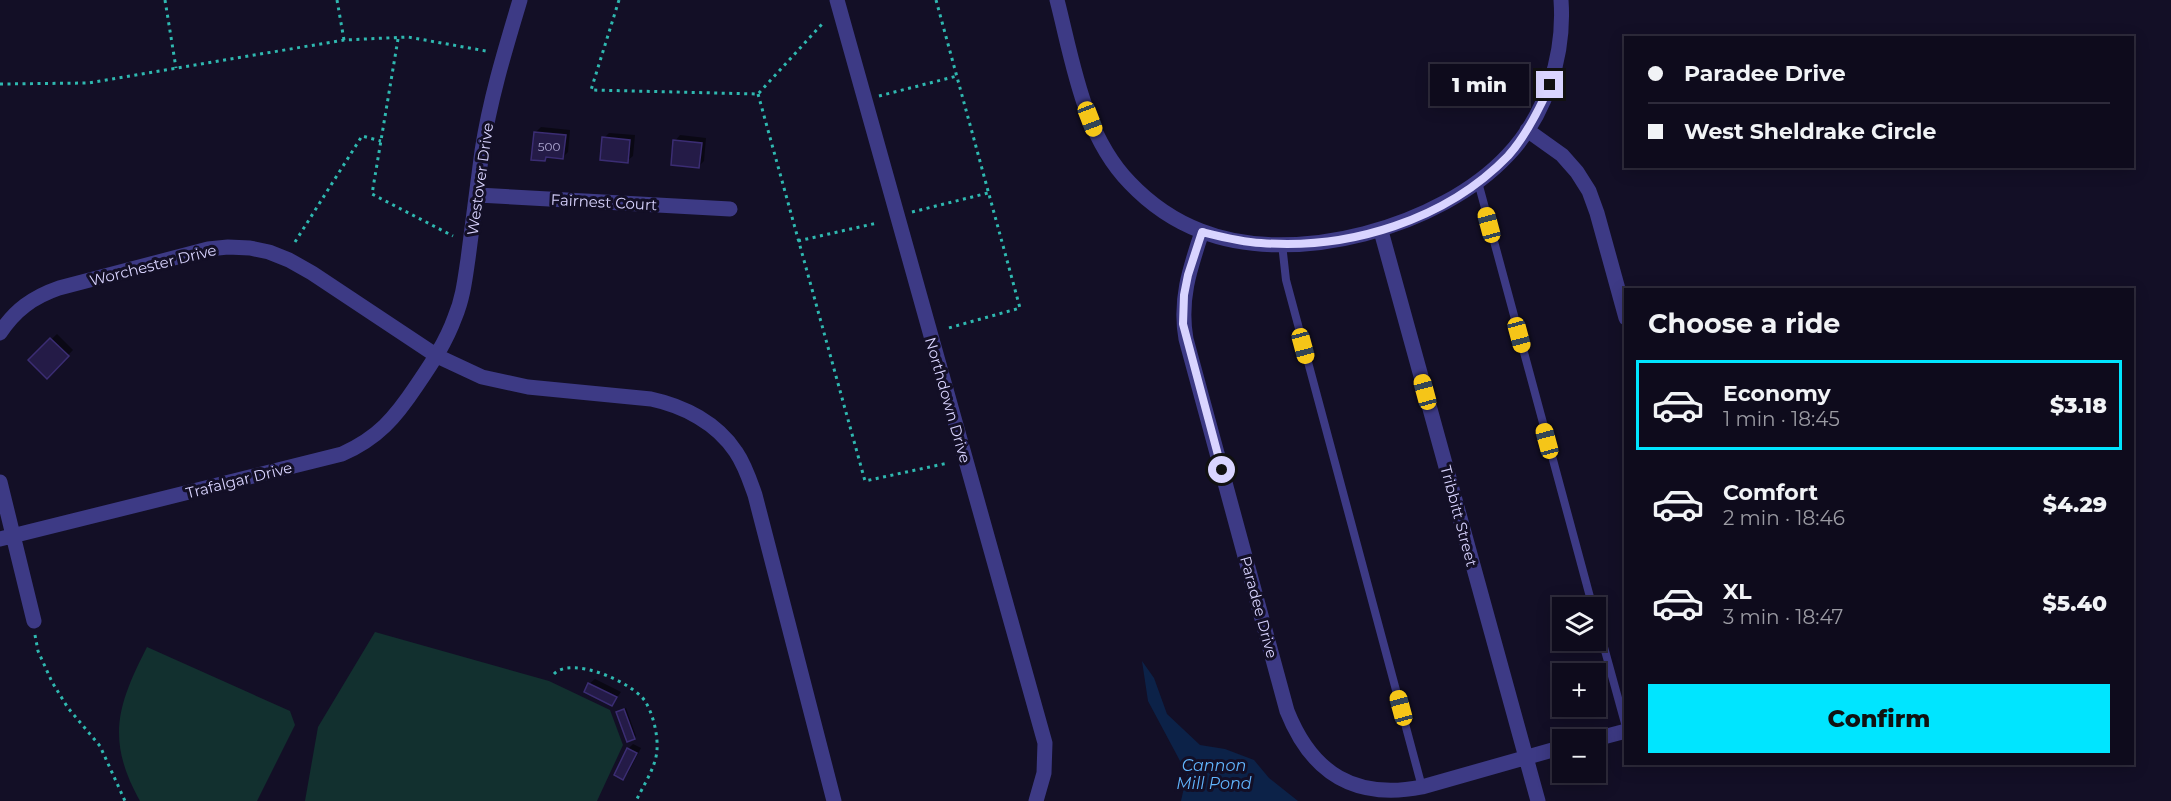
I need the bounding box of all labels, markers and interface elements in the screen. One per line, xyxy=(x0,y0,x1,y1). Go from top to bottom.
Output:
text: Paradee Drive xyxy=(1684,60,1846,87)
callout: 1 min xyxy=(1430,64,1529,106)
route end xyxy=(1536,71,1563,98)
text: 1 min xyxy=(1452,73,1507,97)
car xyxy=(1075,99,1105,139)
text: West Sheldrake Circle xyxy=(1684,118,1936,145)
street label: Westover Drive xyxy=(463,122,497,236)
house number: 500 xyxy=(538,139,560,154)
street label: Fairnest Court xyxy=(550,190,658,214)
car xyxy=(1476,205,1502,245)
street label: Worchester Drive xyxy=(88,240,218,290)
text: Choose a ride xyxy=(1648,307,1840,340)
car xyxy=(1506,315,1532,355)
car xyxy=(1290,326,1316,366)
street label: Northdown Drive xyxy=(921,335,975,465)
car xyxy=(1412,372,1438,412)
icon: car xyxy=(1651,378,1705,432)
text: Economy xyxy=(1723,380,1831,407)
text: $3.18 xyxy=(2050,392,2107,419)
text: 1 min · 18:45 xyxy=(1723,407,1840,431)
car xyxy=(1534,421,1560,461)
route start xyxy=(1208,456,1235,483)
street label: Trafalgar Drive xyxy=(184,458,294,502)
street label: Tribbitt Street xyxy=(1436,463,1482,569)
icon: car xyxy=(1651,477,1705,531)
text: Comfort xyxy=(1723,479,1818,506)
text: $4.29 xyxy=(2043,491,2107,518)
text: 2 min · 18:46 xyxy=(1723,506,1845,530)
street label: Paradee Drive xyxy=(1236,554,1282,660)
icon: car xyxy=(1651,576,1705,630)
text: XL xyxy=(1723,578,1752,605)
text: $5.40 xyxy=(2043,590,2107,617)
map controls xyxy=(1552,597,1606,783)
button: layers xyxy=(1552,597,1606,651)
text: 3 min · 18:47 xyxy=(1723,605,1843,629)
button: + xyxy=(1552,663,1606,717)
button: Confirm xyxy=(1648,684,2110,753)
car xyxy=(1388,688,1414,728)
button: − xyxy=(1552,729,1606,783)
water label: Cannon Mill Pond xyxy=(1176,756,1252,793)

